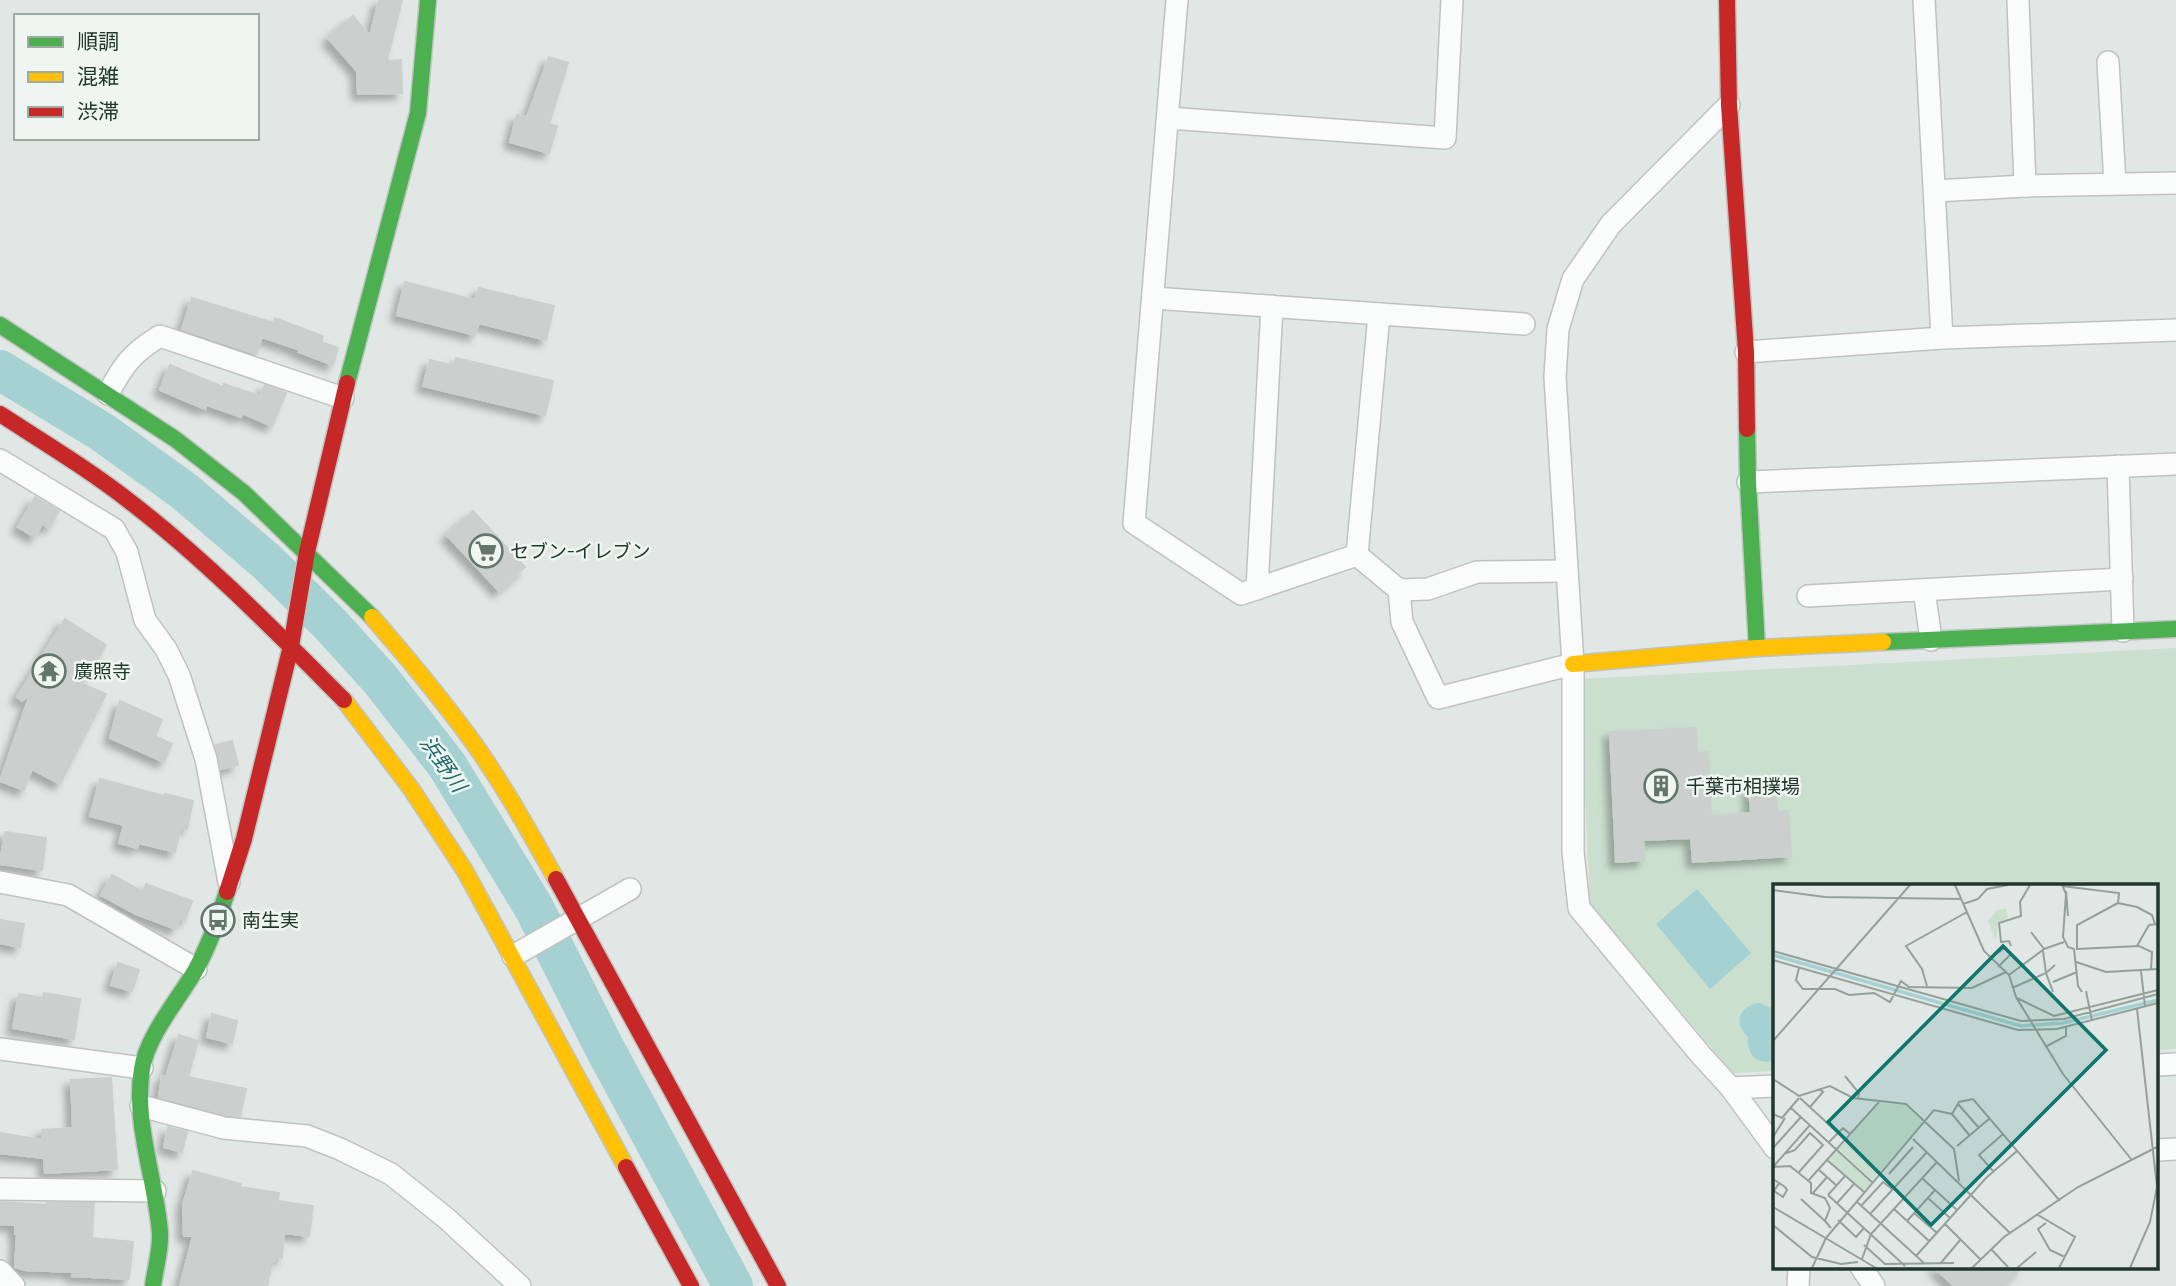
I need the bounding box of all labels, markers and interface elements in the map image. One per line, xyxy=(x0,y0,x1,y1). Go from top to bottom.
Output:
legend xyxy=(14,14,259,140)
text: 順調 xyxy=(77,28,119,53)
text: 混雑 xyxy=(77,63,119,88)
text: 渋滞 xyxy=(77,98,119,123)
supermarket icon: セブン-イレブン xyxy=(467,532,505,570)
place label: セブン-イレブン xyxy=(510,539,651,562)
temple icon: 廣照寺 xyxy=(30,652,68,690)
place label: 廣照寺 xyxy=(74,659,131,682)
water label: 浜野川 xyxy=(416,730,474,798)
building icon: 千葉市相撲場 xyxy=(1642,767,1680,805)
place label: 千葉市相撲場 xyxy=(1686,774,1800,797)
inset map xyxy=(1773,884,2158,1268)
bus stop icon: 南生実 xyxy=(199,901,237,939)
place label: 南生実 xyxy=(242,908,299,931)

